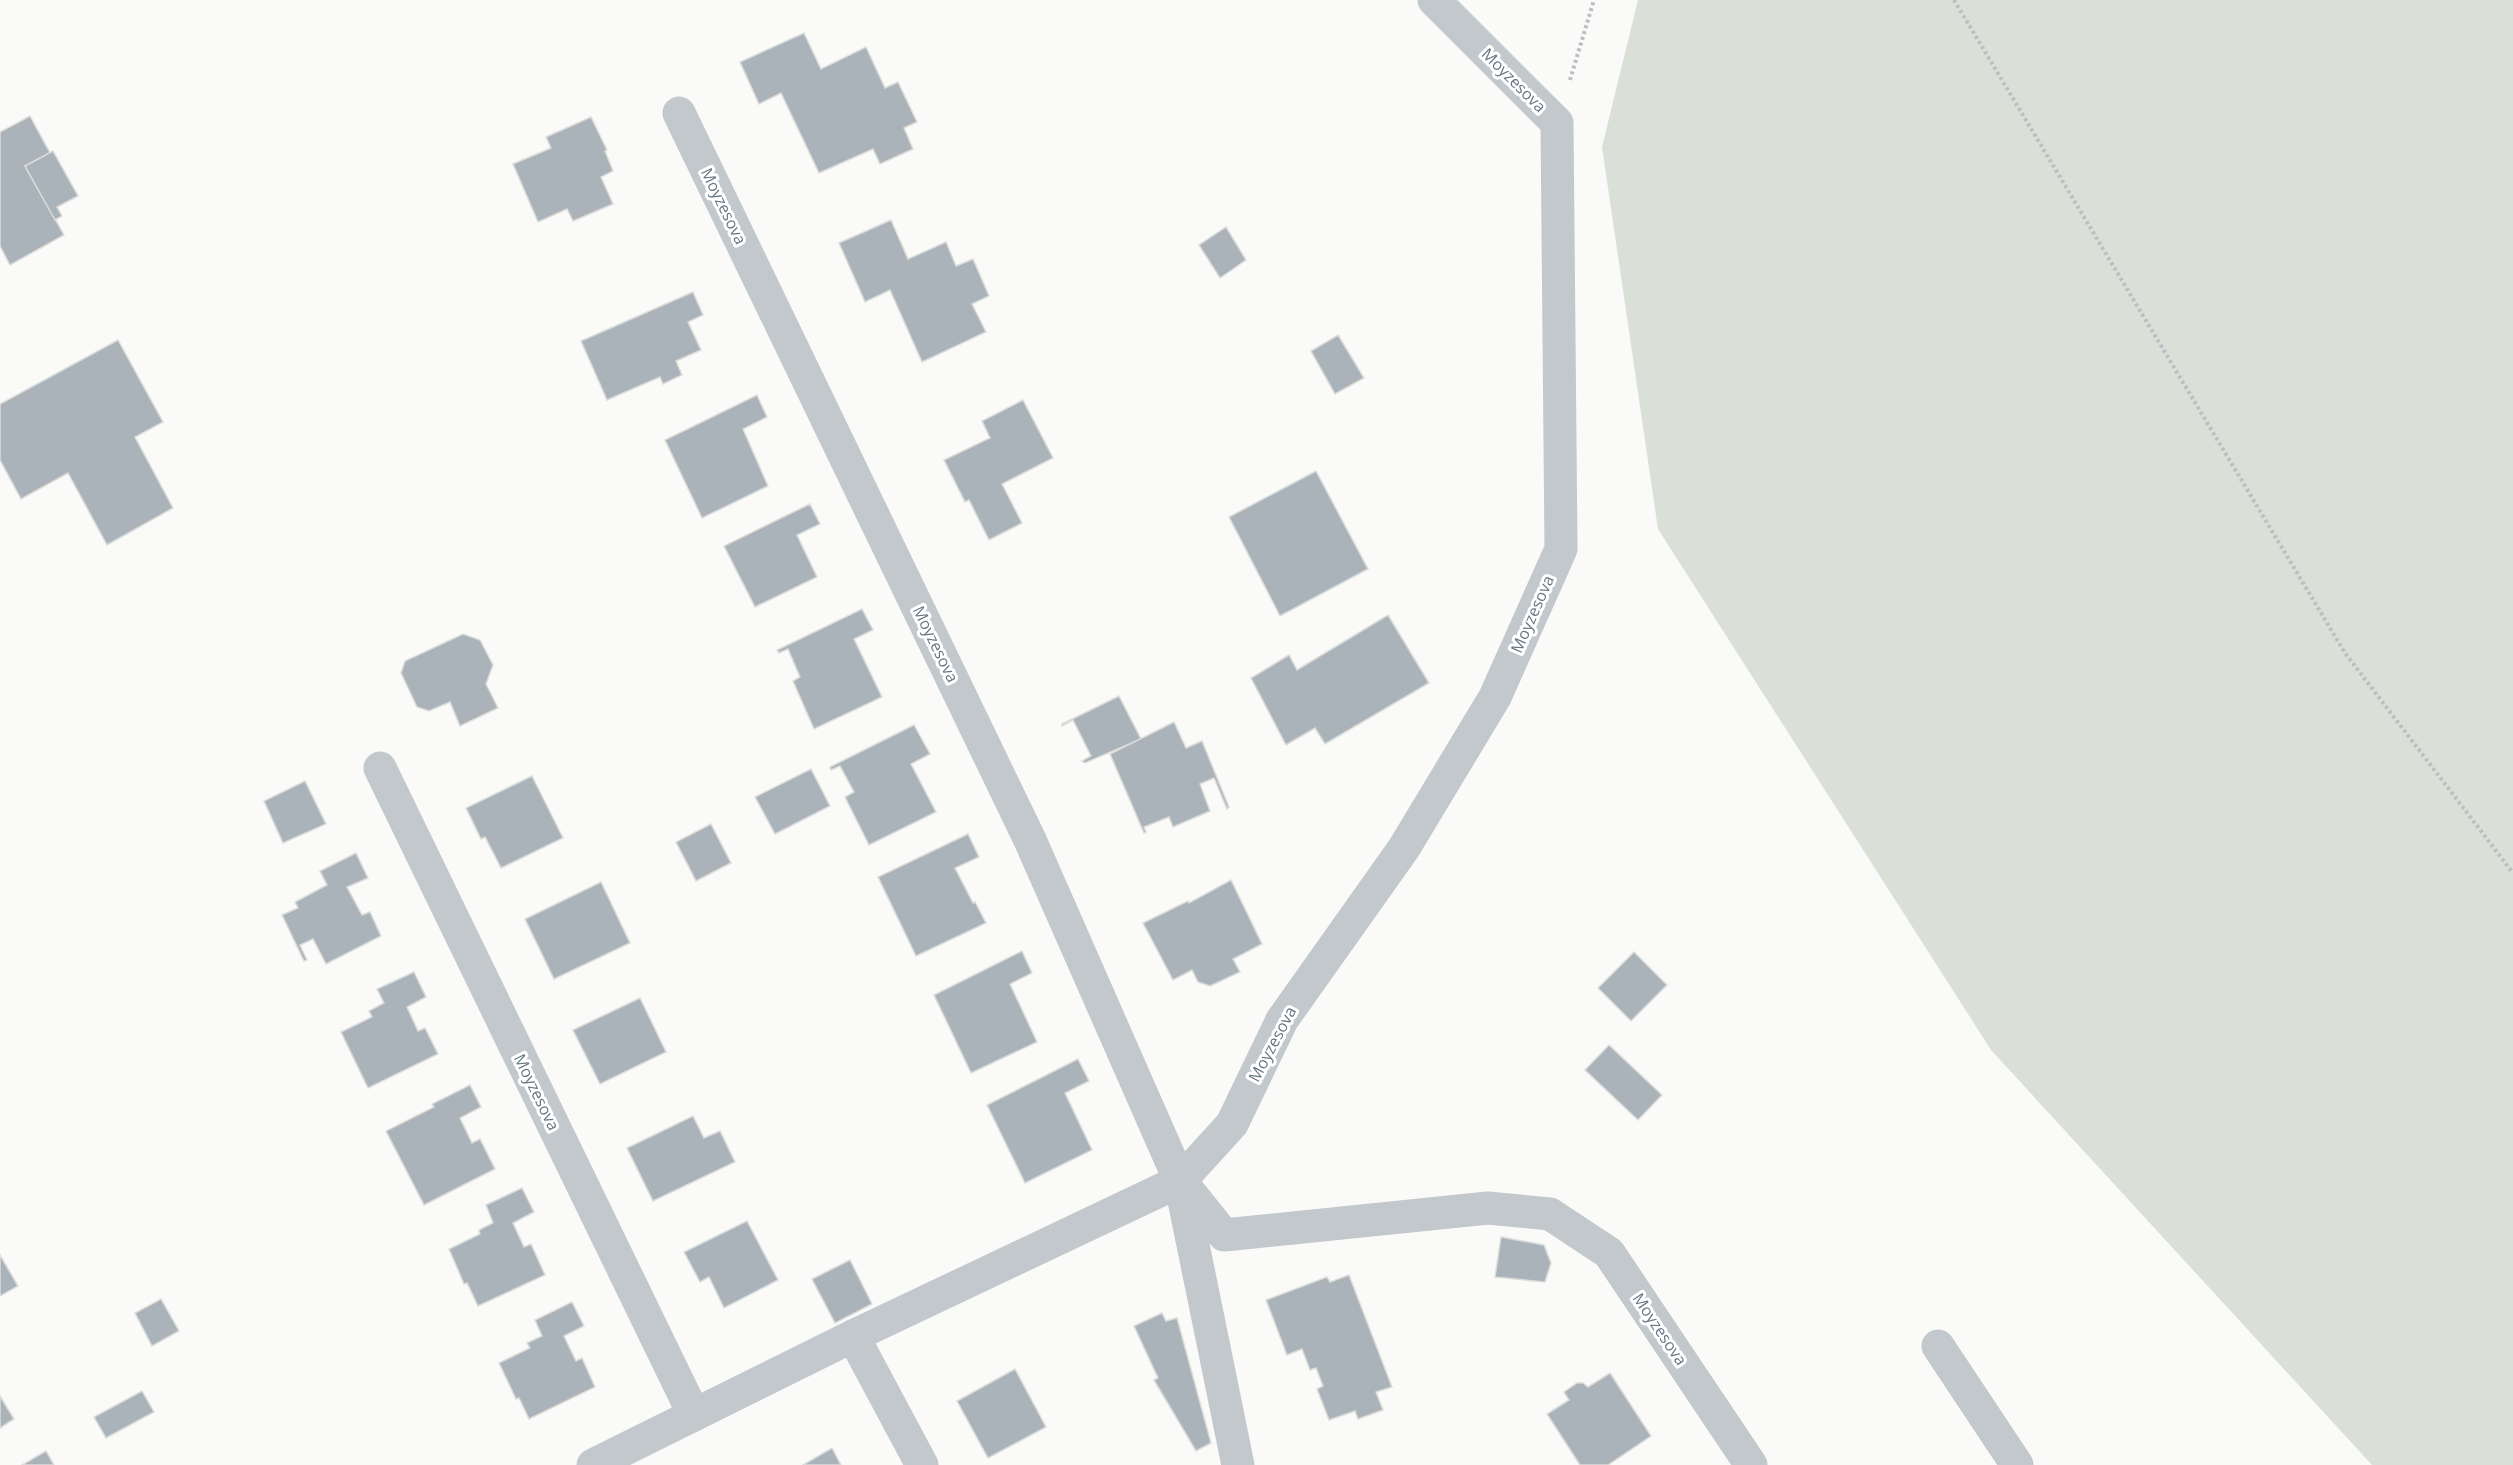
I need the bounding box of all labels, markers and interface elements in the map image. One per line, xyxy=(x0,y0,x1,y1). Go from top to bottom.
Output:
street label: Moyzesova xyxy=(1477,43,1551,117)
street label: Moyzesova xyxy=(696,164,752,248)
street label: Moyzesova xyxy=(1505,572,1559,656)
street label: Moyzesova xyxy=(908,602,964,686)
street label: Moyzesova xyxy=(1243,1002,1301,1086)
street label: Moyzesova xyxy=(509,1050,565,1134)
street label: Moyzesova xyxy=(1628,1289,1692,1369)

